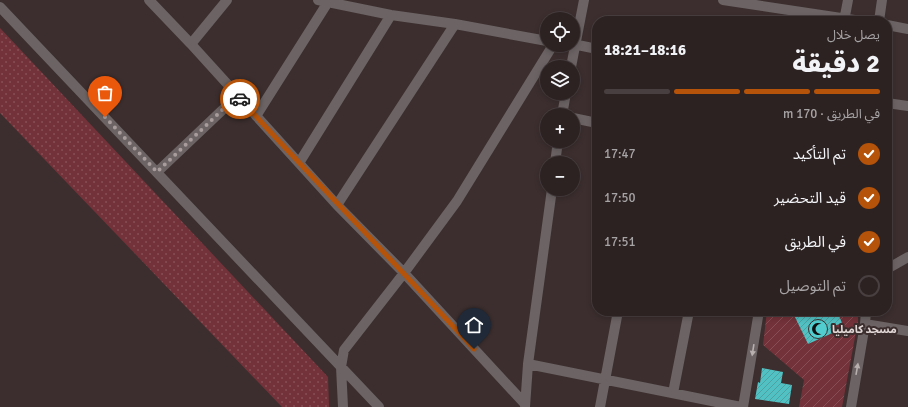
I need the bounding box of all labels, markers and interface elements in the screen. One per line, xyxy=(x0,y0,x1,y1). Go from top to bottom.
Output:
map controls xyxy=(540,12,580,196)
button: locate xyxy=(540,12,580,52)
text: يصل خلال xyxy=(827,27,880,43)
text: 18:16–18:21 xyxy=(604,41,686,59)
text: 2 دقيقة xyxy=(792,48,880,80)
button: layers xyxy=(540,60,580,100)
pin xyxy=(88,76,122,117)
courier xyxy=(220,79,260,119)
icon: bag xyxy=(94,82,116,104)
icon: car xyxy=(229,88,251,110)
text: في الطريق · 170 m xyxy=(783,106,880,122)
button: + xyxy=(540,108,580,148)
icon: check xyxy=(858,143,880,165)
text: تم التأكيد xyxy=(793,145,846,163)
text: 17:47 xyxy=(604,146,636,162)
button: − xyxy=(540,156,580,196)
icon: check xyxy=(858,187,880,209)
text: قيد التحضير xyxy=(774,189,846,207)
text: 17:50 xyxy=(604,190,636,206)
icon: check xyxy=(858,231,880,253)
text: في الطريق xyxy=(785,233,846,251)
text: 17:51 xyxy=(604,234,636,250)
text: تم التوصيل xyxy=(780,277,846,295)
pin xyxy=(457,308,491,349)
icon: home xyxy=(463,314,485,336)
mosque icon: مسجد كاميليا xyxy=(807,318,829,340)
place label: مسجد كاميليا xyxy=(832,323,897,336)
one-way arrow xyxy=(750,343,756,356)
one-way arrow xyxy=(855,362,861,375)

